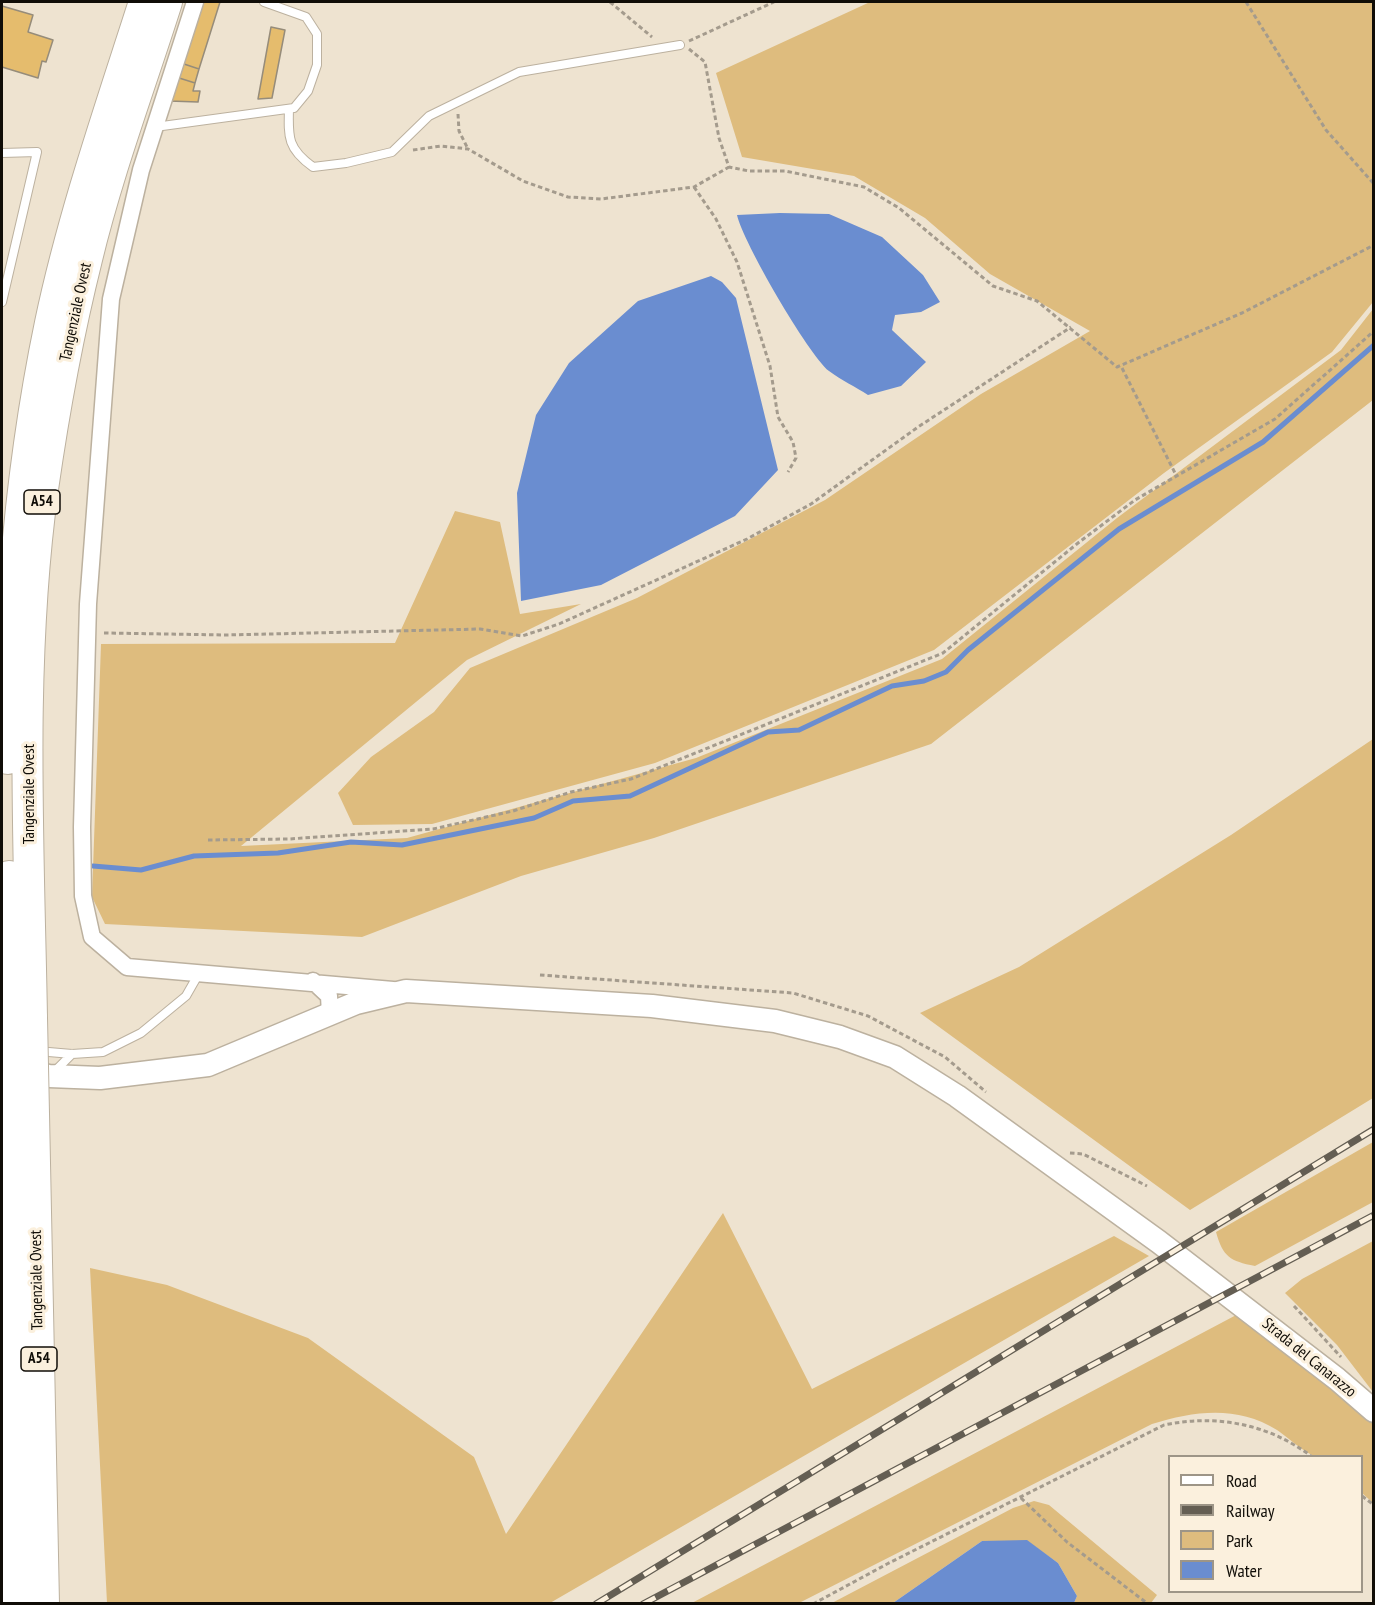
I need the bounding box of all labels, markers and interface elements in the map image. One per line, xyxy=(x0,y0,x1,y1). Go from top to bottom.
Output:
street label: Tangenziale Ovest xyxy=(56,261,96,363)
road number: A54 xyxy=(24,490,60,514)
street label: Tangenziale Ovest xyxy=(19,744,39,844)
street label: Tangenziale Ovest xyxy=(27,1230,47,1330)
street label: Strada del Canarazzo xyxy=(1258,1314,1360,1402)
road number: A54 xyxy=(21,1347,57,1371)
legend xyxy=(1168,1455,1363,1593)
text: Road xyxy=(1226,1469,1257,1492)
text: Railway xyxy=(1226,1499,1275,1522)
text: Park xyxy=(1226,1529,1253,1552)
text: Water xyxy=(1226,1559,1262,1582)

